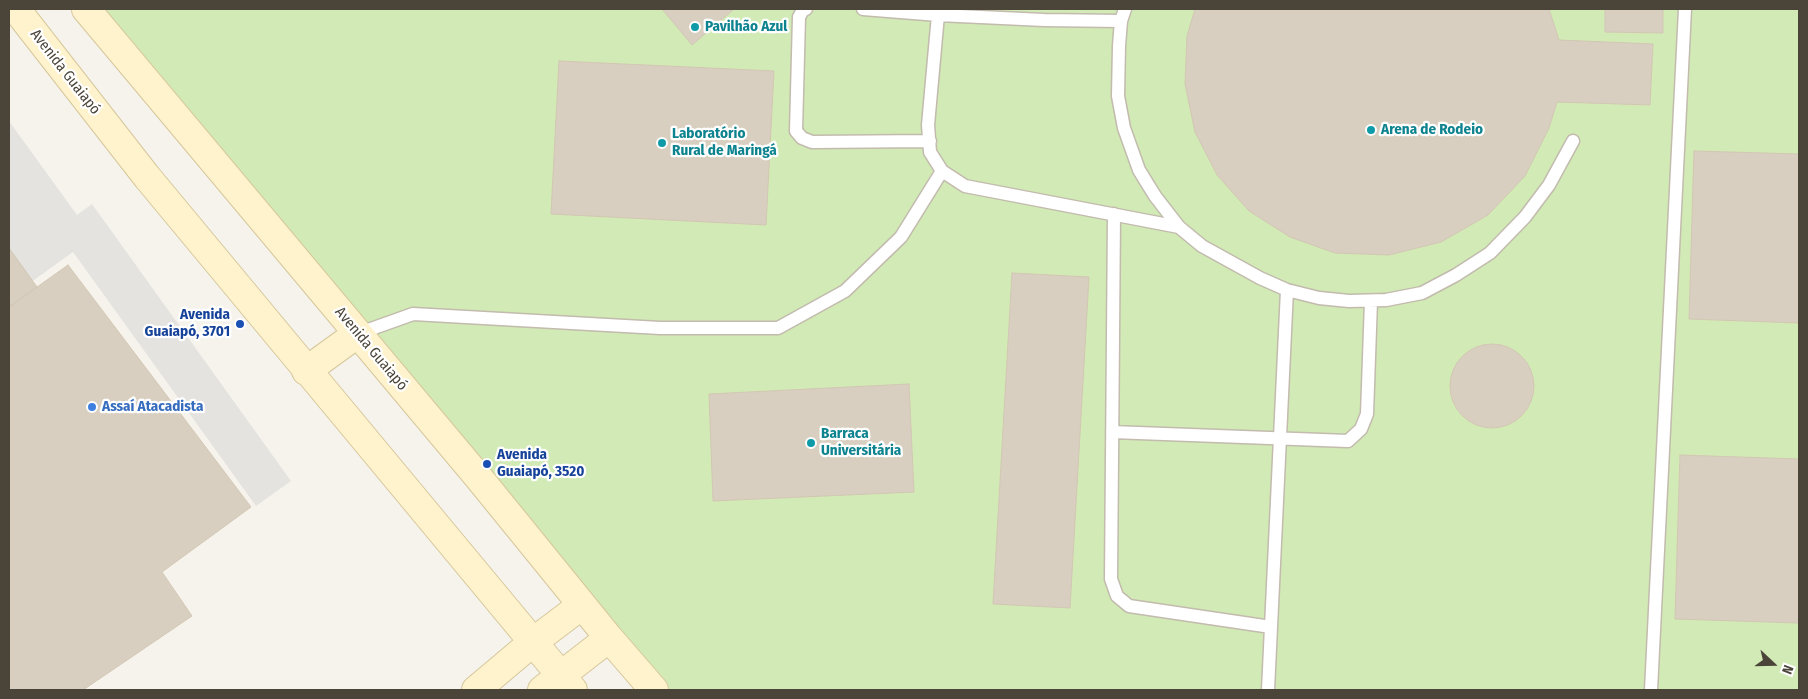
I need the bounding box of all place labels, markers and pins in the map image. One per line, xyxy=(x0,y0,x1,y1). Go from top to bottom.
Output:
place label: Pavilhão Azul xyxy=(705,18,787,36)
marker: Pavilhão Azul xyxy=(689,21,701,33)
place label: Arena de Rodeio xyxy=(1381,121,1483,139)
marker: Arena de Rodeio xyxy=(1365,124,1377,136)
place label: Laboratório Rural de Maringá xyxy=(672,125,777,160)
marker: Laboratório Rural de Maringá xyxy=(656,137,668,149)
place label: Avenida Guaiapó, 3701 xyxy=(145,306,230,341)
marker: Avenida Guaiapó, 3701 xyxy=(234,318,246,330)
place label: Assaí Atacadista xyxy=(102,398,203,416)
marker: Assaí Atacadista xyxy=(86,401,98,413)
place label: Barraca Universitária xyxy=(821,425,901,460)
marker: Barraca Universitária xyxy=(805,437,817,449)
place label: Avenida Guaiapó, 3520 xyxy=(497,446,584,481)
marker: Avenida Guaiapó, 3520 xyxy=(481,458,493,470)

